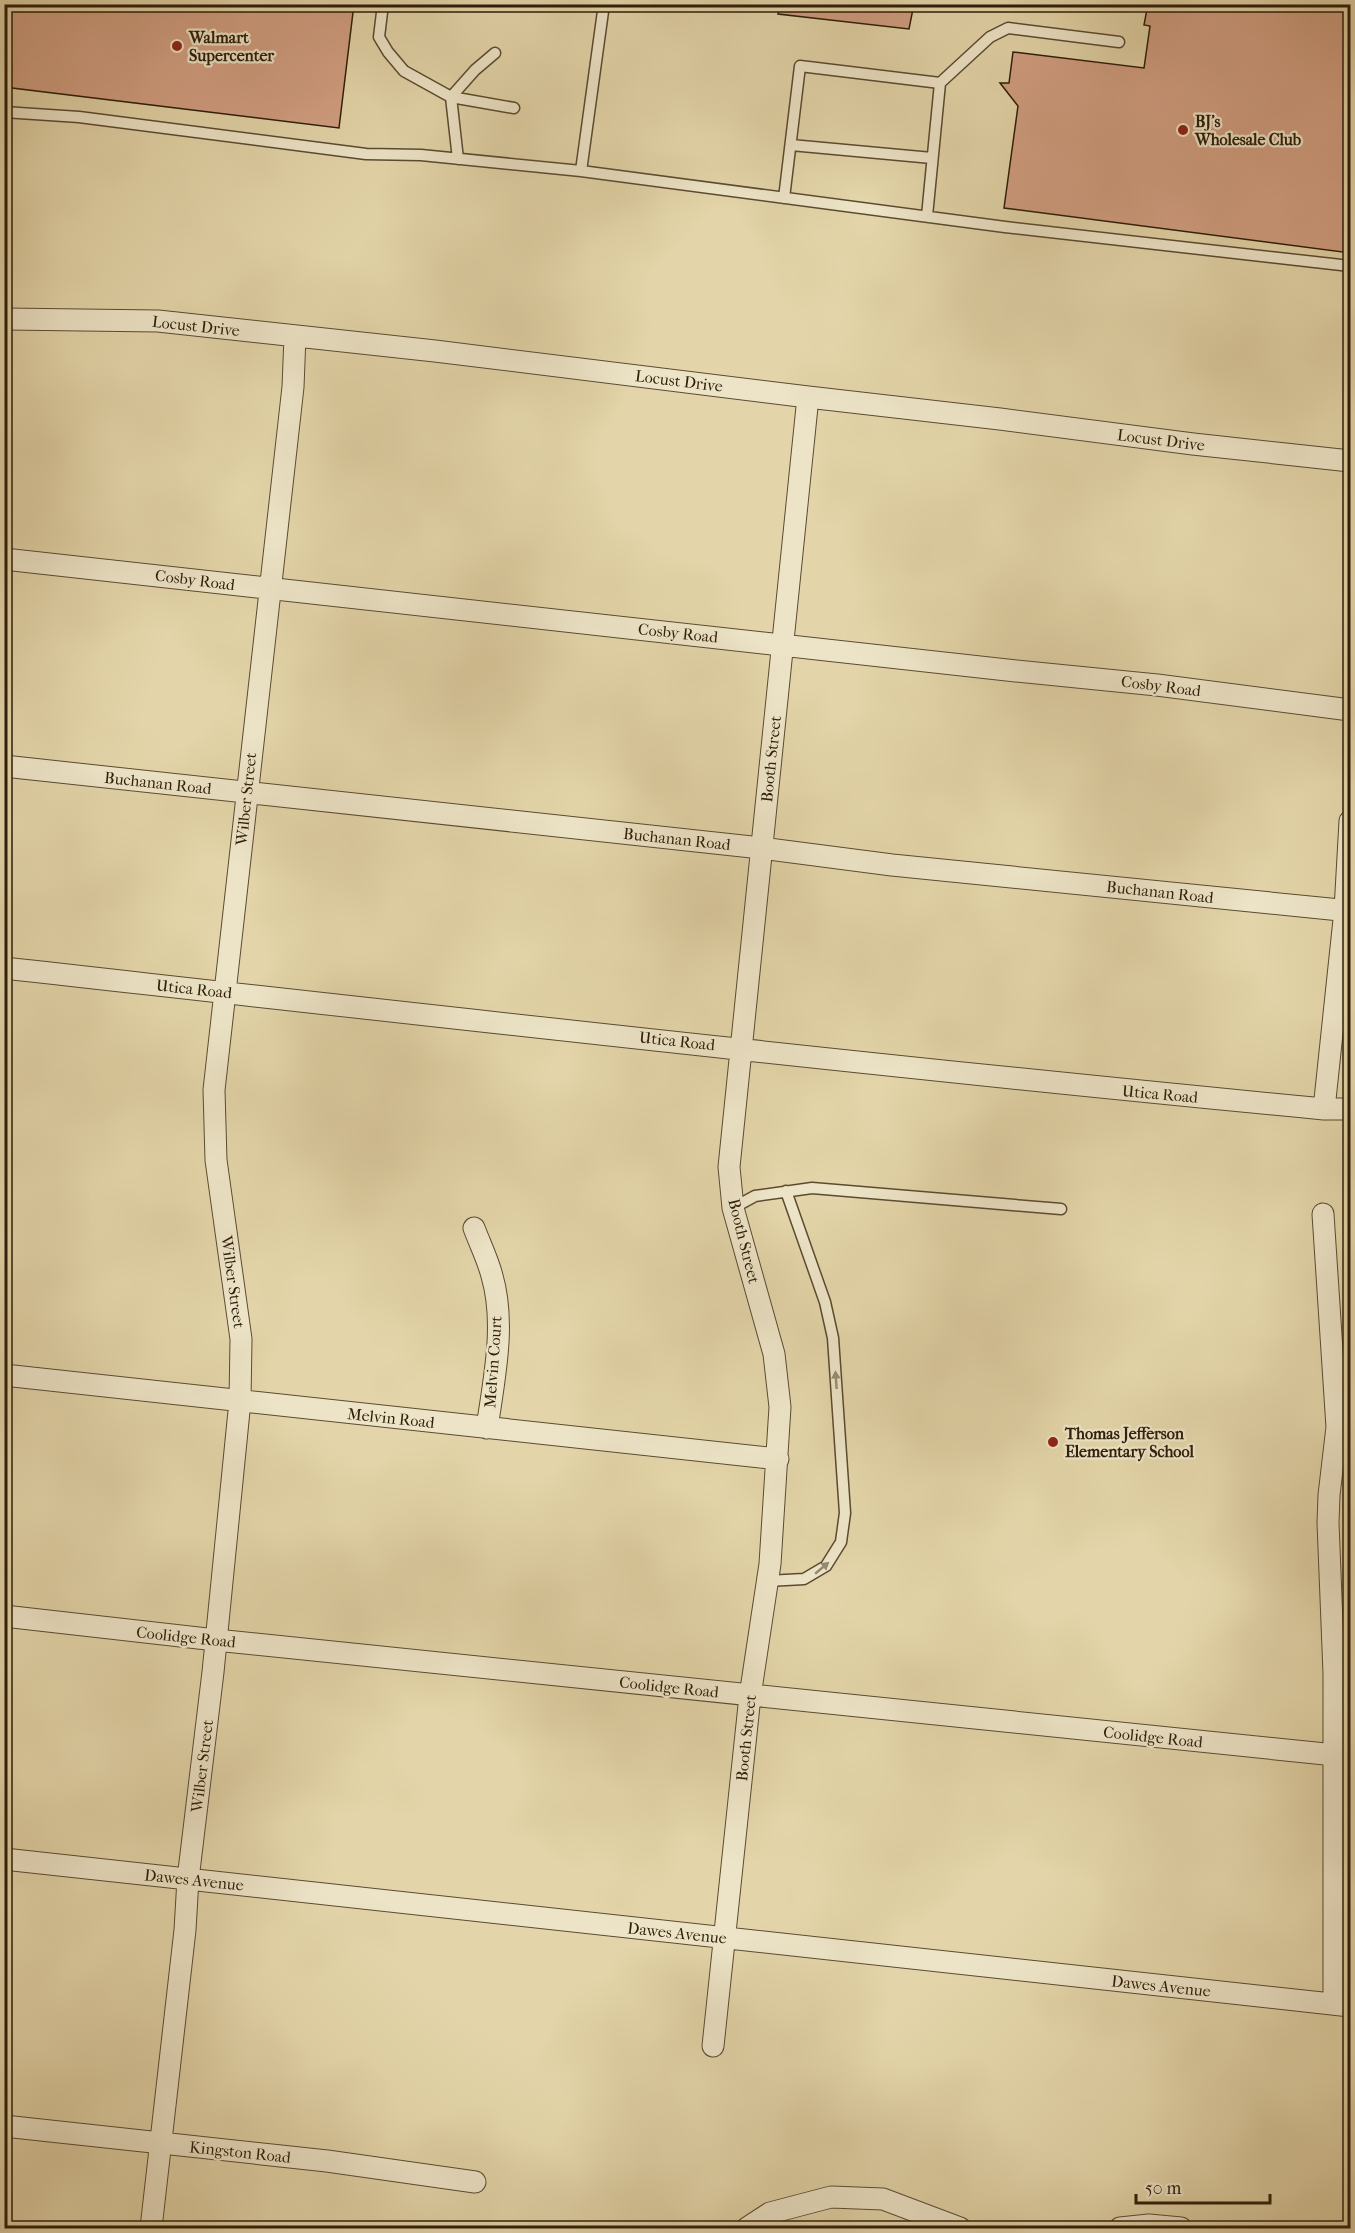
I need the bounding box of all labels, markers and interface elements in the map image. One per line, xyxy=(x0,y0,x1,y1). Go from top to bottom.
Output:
place label: Walmart Supercenter xyxy=(188,28,275,66)
marker: Walmart Supercenter xyxy=(170,39,184,53)
place label: BJ's Wholesale Club xyxy=(1194,112,1302,149)
marker: BJ's Wholesale Club xyxy=(1176,123,1190,137)
street label: Locust Drive xyxy=(151,312,241,340)
street label: Locust Drive xyxy=(634,366,724,396)
street label: Locust Drive xyxy=(1116,425,1206,455)
street label: Cosby Road xyxy=(154,566,236,594)
street label: Cosby Road xyxy=(637,619,719,647)
street label: Cosby Road xyxy=(1120,672,1202,700)
street label: Booth Street xyxy=(757,715,785,803)
street label: Wilber Street xyxy=(232,751,260,847)
street label: Buchanan Road xyxy=(103,768,213,798)
street label: Buchanan Road xyxy=(622,824,732,854)
street label: Buchanan Road xyxy=(1105,877,1215,907)
street label: Utica Road xyxy=(155,976,233,1002)
street label: Utica Road xyxy=(638,1028,716,1054)
street label: Utica Road xyxy=(1121,1081,1199,1107)
street label: Booth Street xyxy=(724,1197,764,1286)
street label: Wilber Street xyxy=(217,1233,249,1330)
street label: Melvin Court xyxy=(480,1315,506,1409)
one-way arrow xyxy=(831,1371,840,1390)
street label: Melvin Road xyxy=(346,1404,436,1432)
place label: Thomas Jefferson Elementary School xyxy=(1064,1424,1194,1462)
marker: Thomas Jefferson Elementary School xyxy=(1046,1435,1060,1449)
one-way arrow xyxy=(814,1561,830,1574)
street label: Coolidge Road xyxy=(135,1622,237,1652)
street label: Coolidge Road xyxy=(618,1672,720,1702)
street label: Booth Street xyxy=(732,1694,760,1782)
street label: Wilber Street xyxy=(187,1718,217,1815)
street label: Coolidge Road xyxy=(1102,1722,1204,1752)
street label: Dawes Avenue xyxy=(143,1865,245,1895)
street label: Dawes Avenue xyxy=(626,1918,728,1948)
street label: Dawes Avenue xyxy=(1110,1971,1212,2001)
street label: Kingston Road xyxy=(188,2137,292,2167)
scale bar xyxy=(1136,2167,1270,2205)
text: 50 m xyxy=(1145,2178,1182,2199)

